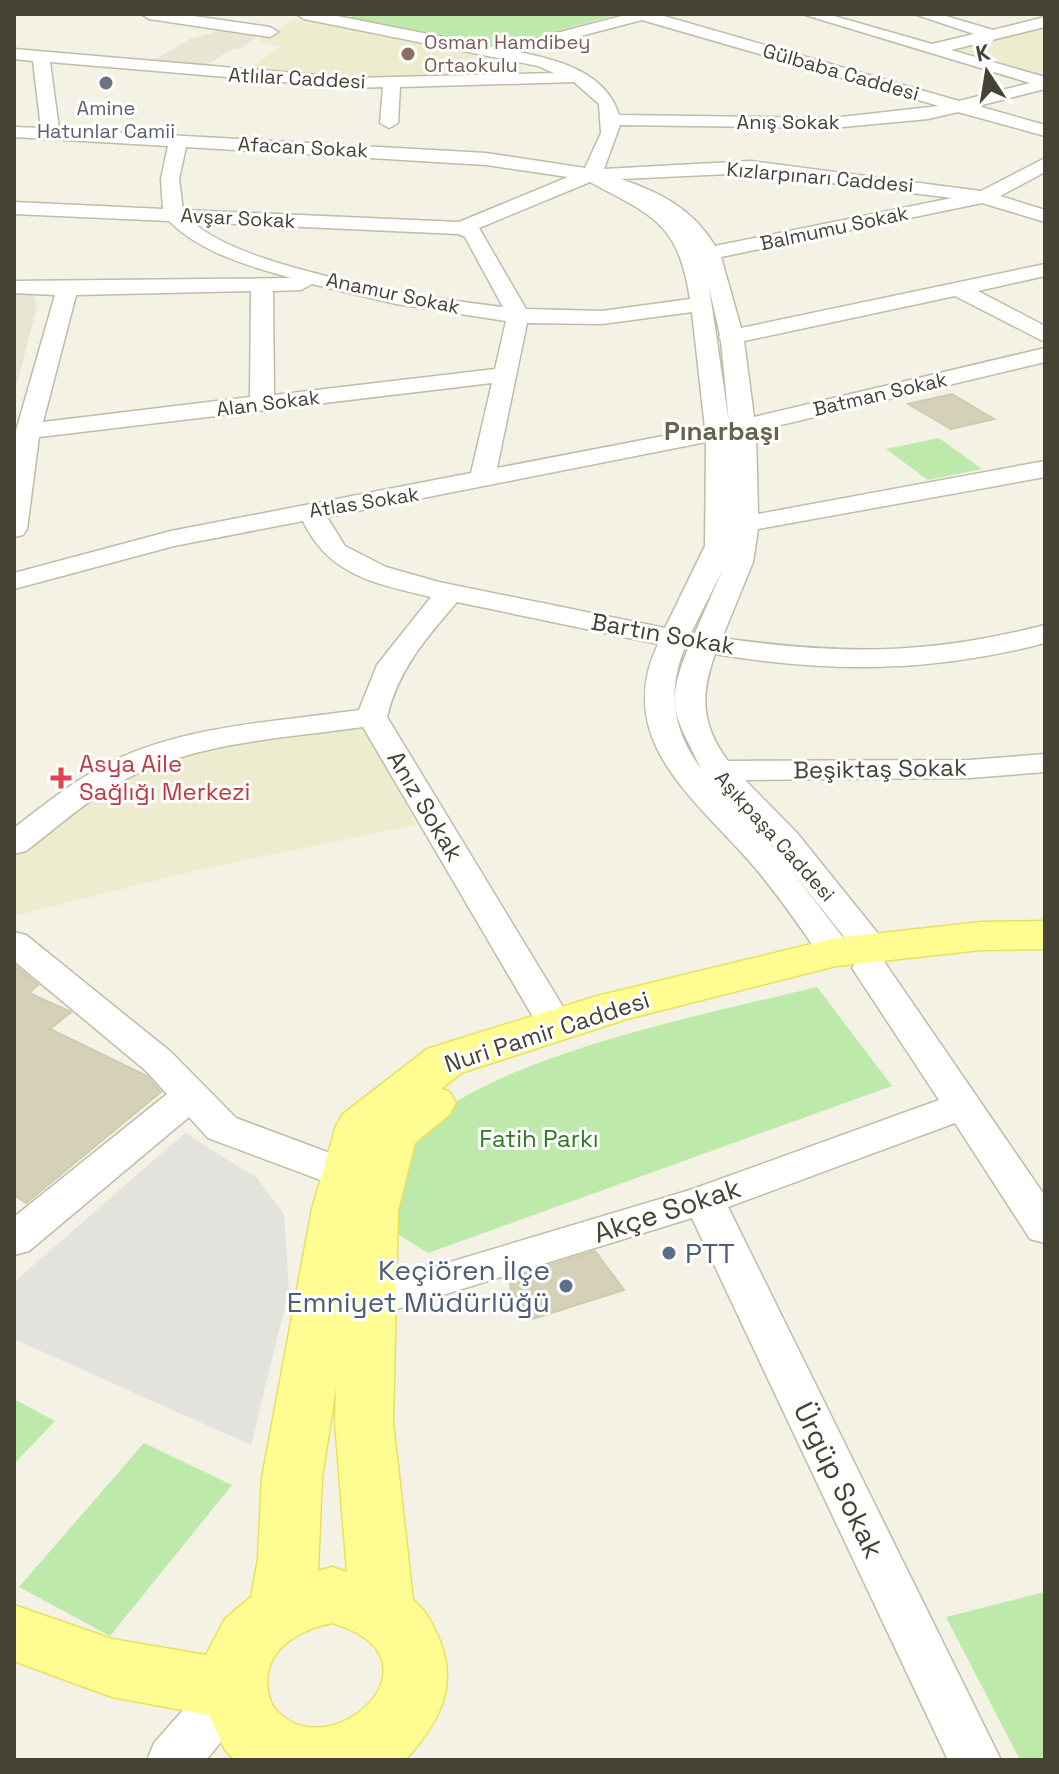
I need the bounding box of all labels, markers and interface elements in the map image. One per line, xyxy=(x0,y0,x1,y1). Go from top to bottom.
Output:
place label: Osman Hamdibey Ortaokulu xyxy=(424,29,591,78)
north arrow xyxy=(947,32,1027,112)
street label: Gülbaba Caddesi xyxy=(760,37,922,107)
text: K xyxy=(973,37,993,68)
marker: Osman Hamdibey Ortaokulu xyxy=(399,45,417,63)
street label: Atlılar Caddesi xyxy=(228,61,366,95)
marker: Amine Hatunlar Camii xyxy=(97,74,115,92)
place label: Amine Hatunlar Camii xyxy=(37,95,175,144)
street label: Anış Sokak xyxy=(737,109,840,135)
street label: Afacan Sokak xyxy=(237,131,369,163)
street label: Kızlarpınarı Caddesi xyxy=(725,156,915,198)
street label: Balmumu Sokak xyxy=(758,200,911,256)
street label: Avşar Sokak xyxy=(180,202,296,234)
street label: Anamur Sokak xyxy=(324,266,462,320)
street label: Batman Sokak xyxy=(810,366,950,422)
street label: Alan Sokak xyxy=(215,384,321,422)
district label: Pınarbaşı xyxy=(664,414,780,448)
street label: Atlas Sokak xyxy=(307,480,421,524)
street label: Bartın Sokak xyxy=(589,606,737,661)
street label: Anız Sokak xyxy=(380,745,471,867)
place label: Asya Aile Sağlığı Merkezi xyxy=(79,748,250,807)
street label: Beşiktaş Sokak xyxy=(793,751,967,786)
street label: Aşıkpaşa Caddesi xyxy=(709,765,841,907)
marker: Asya Aile Sağlığı Merkezi xyxy=(50,767,72,789)
street label: Nuri Pamir Caddesi xyxy=(440,984,653,1079)
park label: Fatih Parkı xyxy=(479,1123,599,1154)
street label: Akçe Sokak xyxy=(589,1169,745,1251)
place label: PTT xyxy=(685,1235,735,1271)
marker: PTT xyxy=(660,1244,678,1262)
place label: Keçiören İlçe Emniyet Müdürlüğü xyxy=(287,1252,550,1320)
marker: Keçiören İlçe Emniyet Müdürlüğü xyxy=(557,1277,575,1295)
street label: Ürgüp Sokak xyxy=(786,1396,892,1564)

